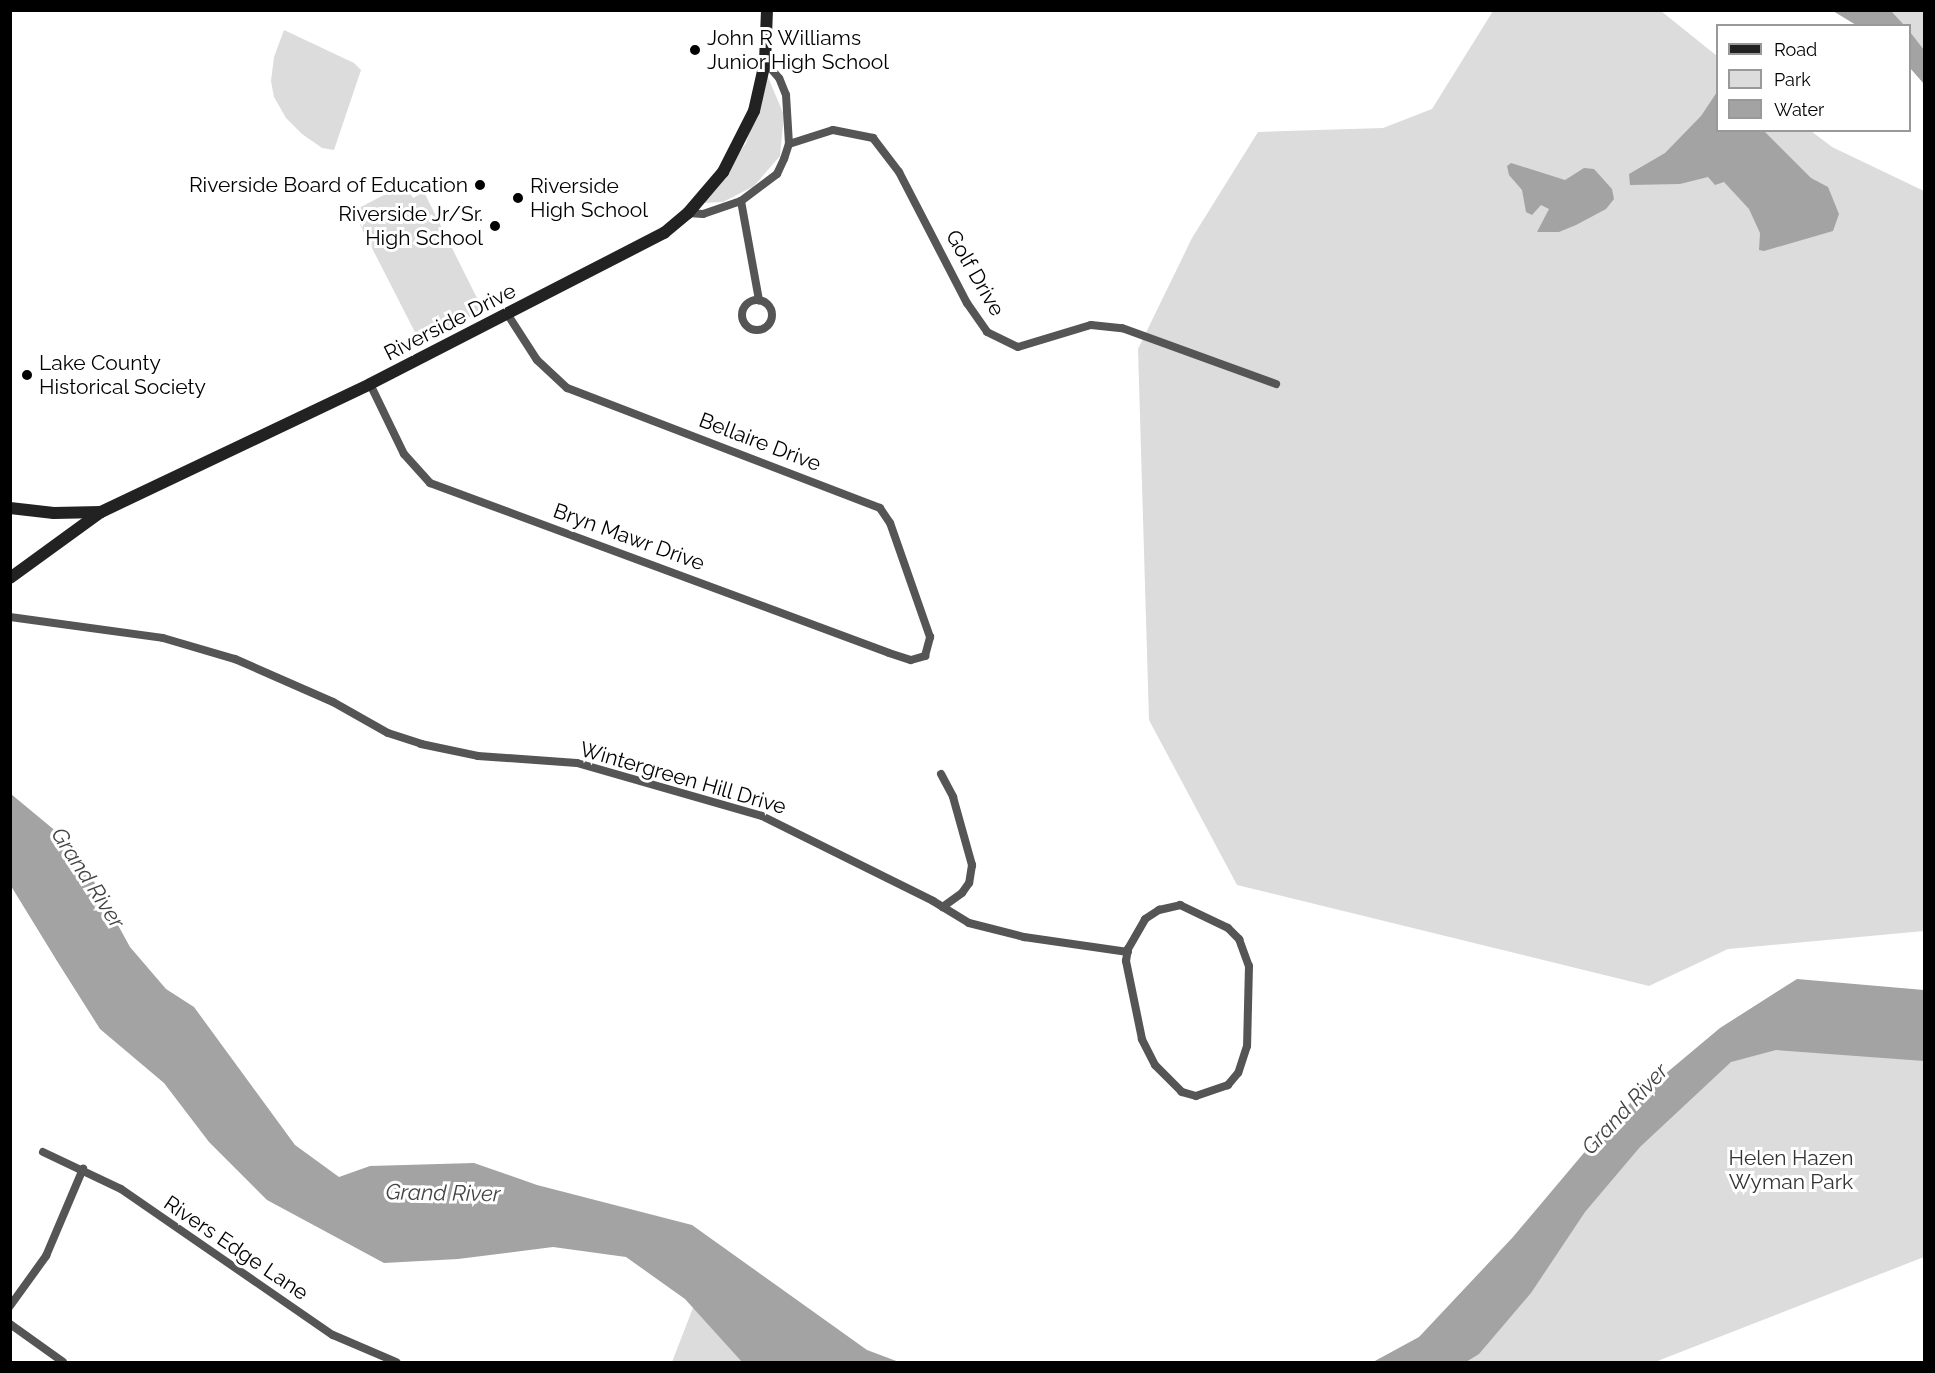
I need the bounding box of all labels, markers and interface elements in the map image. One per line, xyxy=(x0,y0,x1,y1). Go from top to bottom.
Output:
legend xyxy=(1716,24,1911,132)
place label: John R Williams Junior High School xyxy=(707,25,889,75)
text: Road xyxy=(1774,39,1817,60)
marker: John R Williams Junior High School xyxy=(688,43,702,57)
text: Park xyxy=(1774,69,1811,90)
text: Water xyxy=(1774,99,1824,120)
place label: Riverside Board of Education xyxy=(189,172,468,198)
place label: Riverside High School xyxy=(530,173,648,223)
marker: Riverside Board of Education xyxy=(473,178,487,192)
marker: Riverside High School xyxy=(511,191,525,205)
place label: Riverside Jr/Sr. High School xyxy=(338,201,483,251)
marker: Riverside Jr/Sr. High School xyxy=(488,219,502,233)
street label: Golf Drive xyxy=(940,225,1010,321)
street label: Riverside Drive xyxy=(380,278,520,366)
place label: Lake County Historical Society xyxy=(39,350,207,400)
marker: Lake County Historical Society xyxy=(20,368,34,382)
street label: Bellaire Drive xyxy=(695,407,825,477)
street label: Bryn Mawr Drive xyxy=(550,498,708,576)
street label: Wintergreen Hill Drive xyxy=(577,736,789,820)
water label: Grand River xyxy=(46,823,130,933)
water label: Grand River xyxy=(1576,1058,1674,1160)
park label: Helen Hazen Wyman Park xyxy=(1729,1145,1853,1195)
water label: Grand River xyxy=(385,1179,501,1207)
street label: Rivers Edge Lane xyxy=(159,1190,313,1306)

